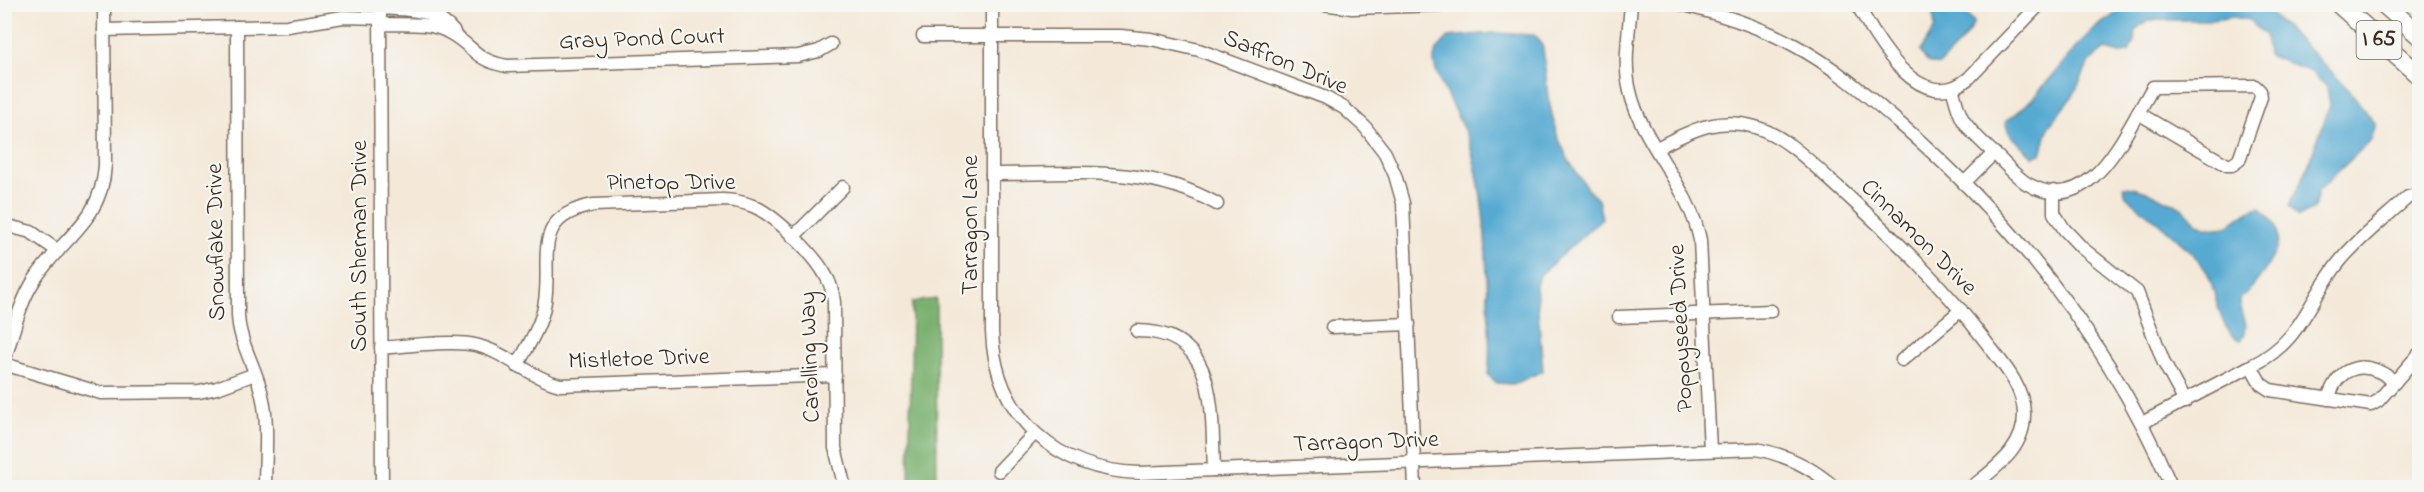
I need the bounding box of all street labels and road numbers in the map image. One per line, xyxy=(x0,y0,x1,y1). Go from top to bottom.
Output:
street label: Gray Pond Court xyxy=(559,20,726,61)
street label: Saffron Drive xyxy=(1217,21,1353,105)
road number: I 65 xyxy=(2356,21,2402,59)
street label: South Sherman Drive xyxy=(343,140,378,352)
street label: Tarragon Lane xyxy=(954,155,989,295)
street label: Snowflake Drive xyxy=(198,163,236,321)
street label: Pinetop Drive xyxy=(606,166,736,201)
street label: Cinnamon Drive xyxy=(1851,171,1985,305)
street label: Poppyseed Drive xyxy=(1660,243,1705,413)
street label: Carolling Way xyxy=(791,291,832,423)
street label: Mistletoe Drive xyxy=(568,340,710,380)
street label: Tarragon Drive xyxy=(1293,423,1440,463)

